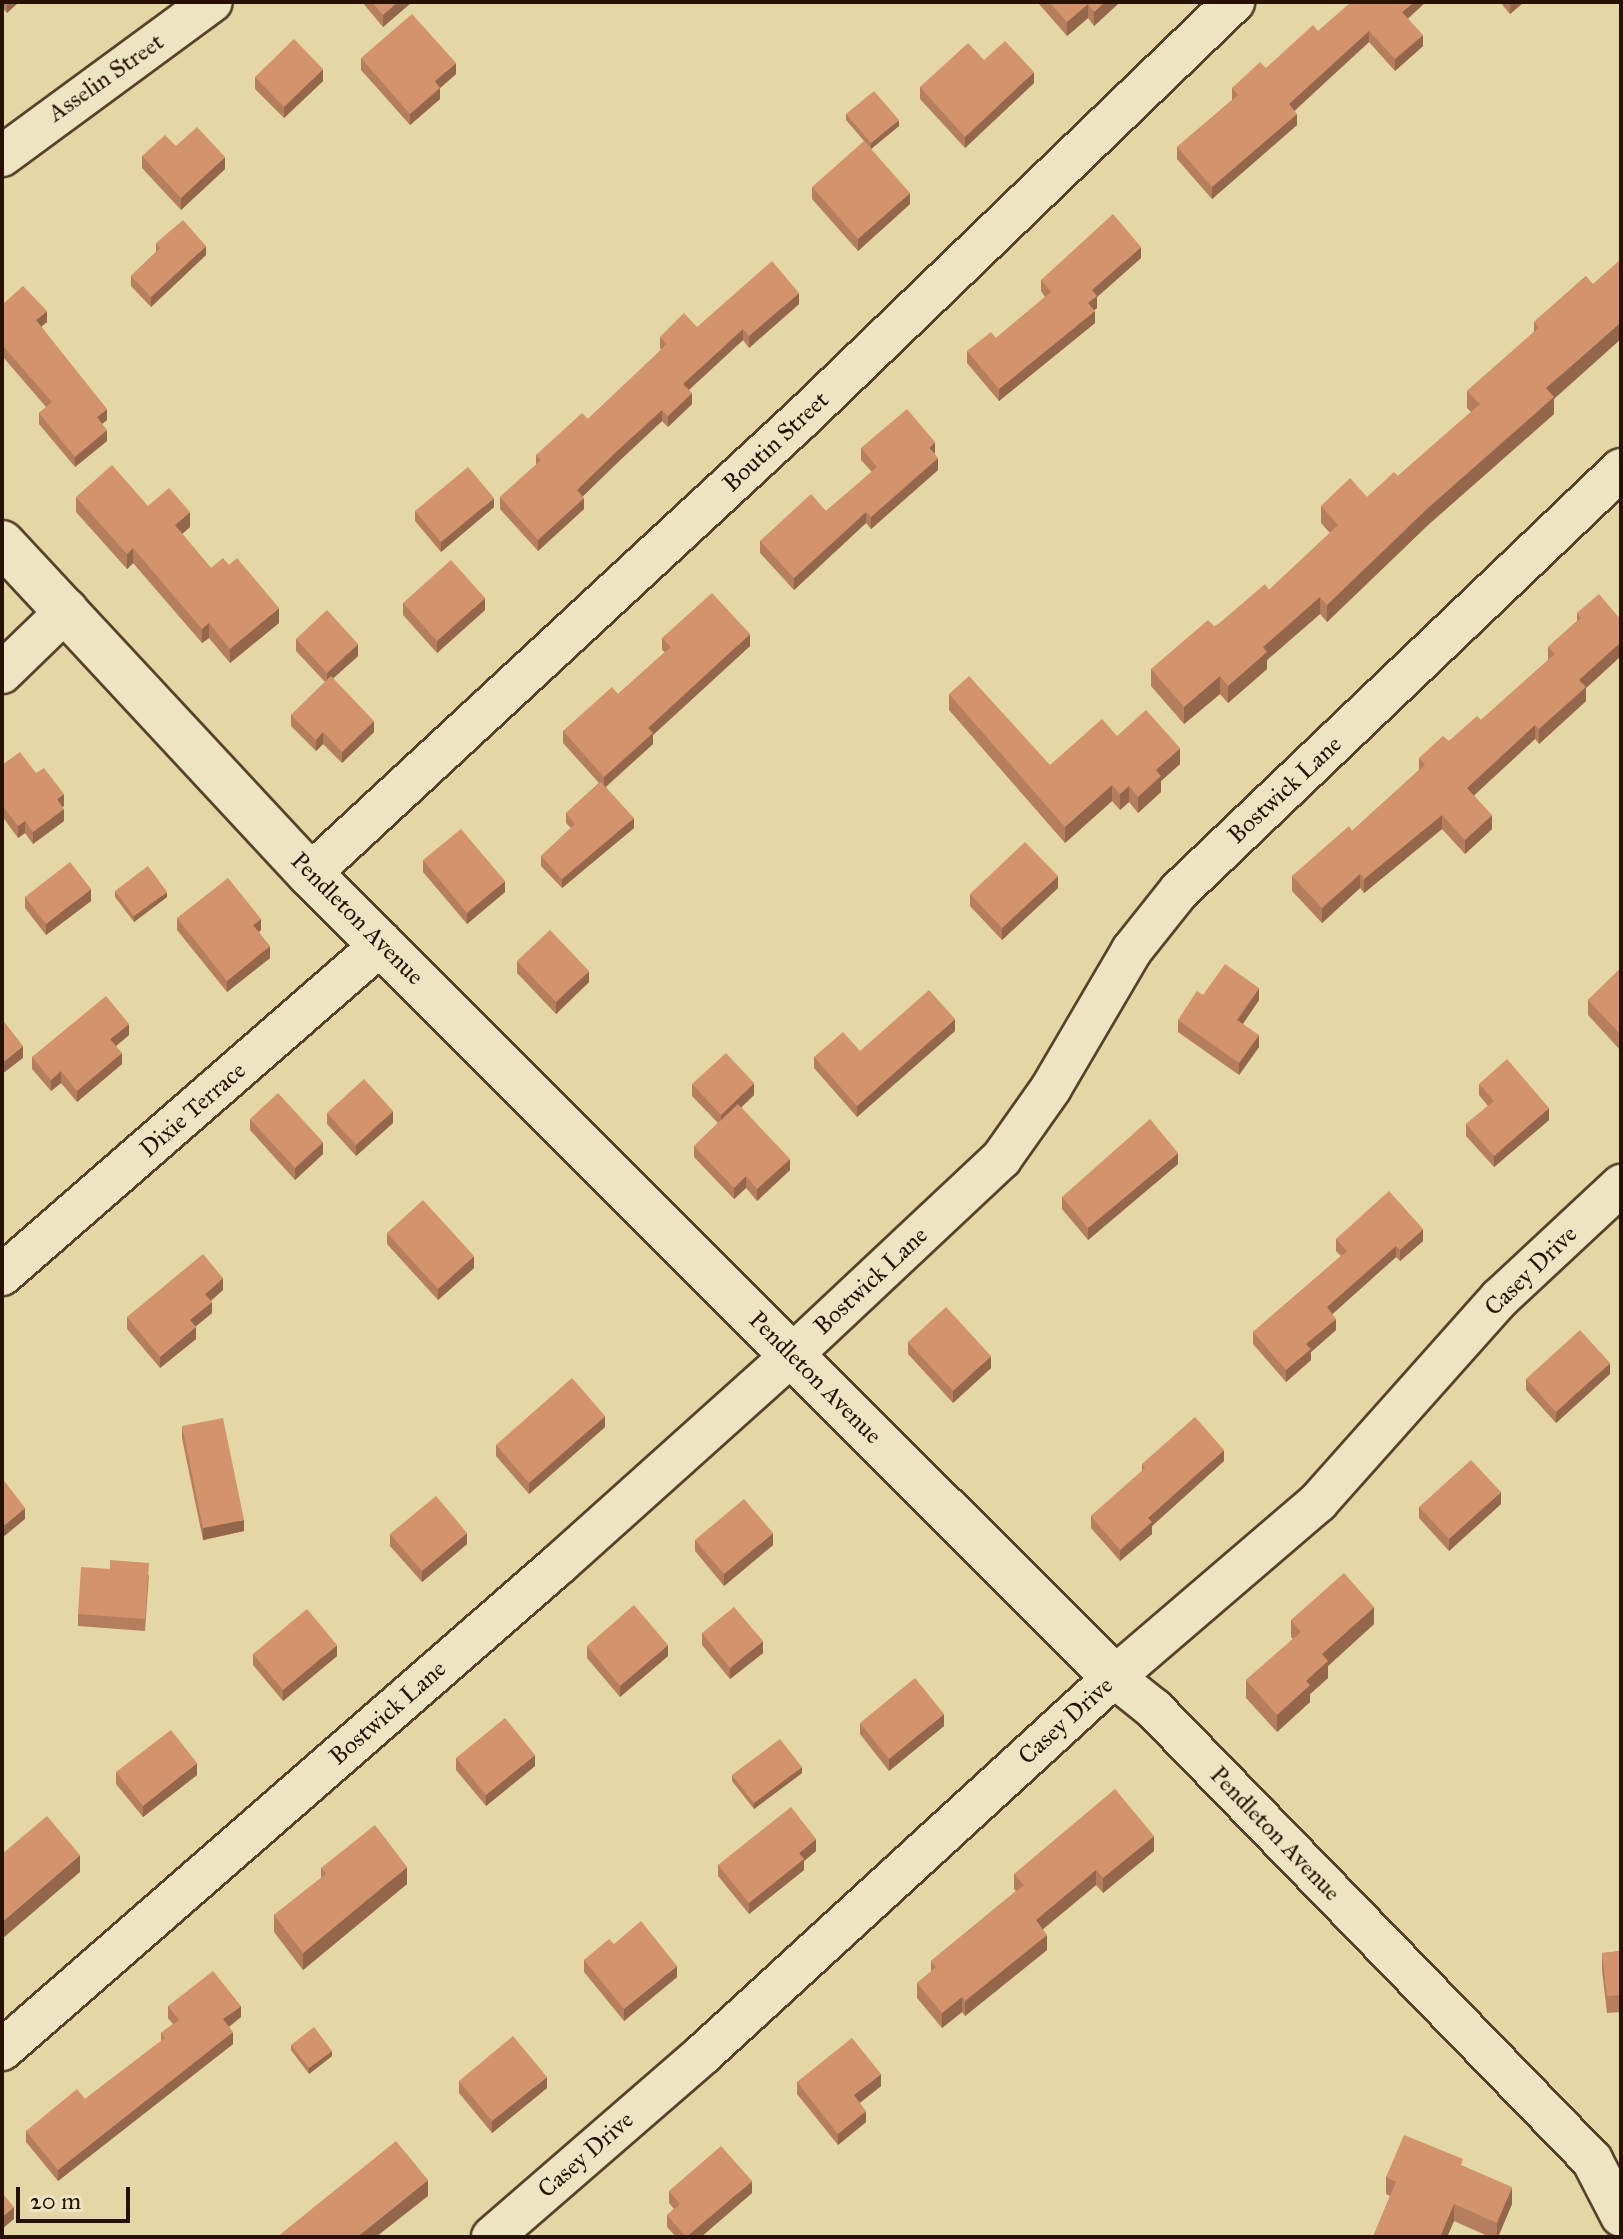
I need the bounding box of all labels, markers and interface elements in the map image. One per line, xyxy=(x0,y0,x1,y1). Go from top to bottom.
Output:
street label: Asselin Street xyxy=(43,28,169,128)
street label: Boutin Street xyxy=(717,386,835,498)
street label: Bostwick Lane xyxy=(1222,730,1348,850)
street label: Pendleton Avenue xyxy=(285,847,429,991)
street label: Dixie Terrace xyxy=(134,1056,252,1164)
street label: Casey Drive xyxy=(1479,1220,1583,1322)
street label: Bostwick Lane xyxy=(808,1221,934,1341)
street label: Pendleton Avenue xyxy=(743,1306,887,1450)
street label: Bostwick Lane xyxy=(324,1655,452,1771)
street label: Casey Drive xyxy=(1013,1671,1119,1771)
street label: Pendleton Avenue xyxy=(1204,1761,1346,1907)
street label: Casey Drive xyxy=(532,2106,640,2204)
scale bar xyxy=(20,2171,134,2221)
text: 20 m xyxy=(30,2186,81,2216)

